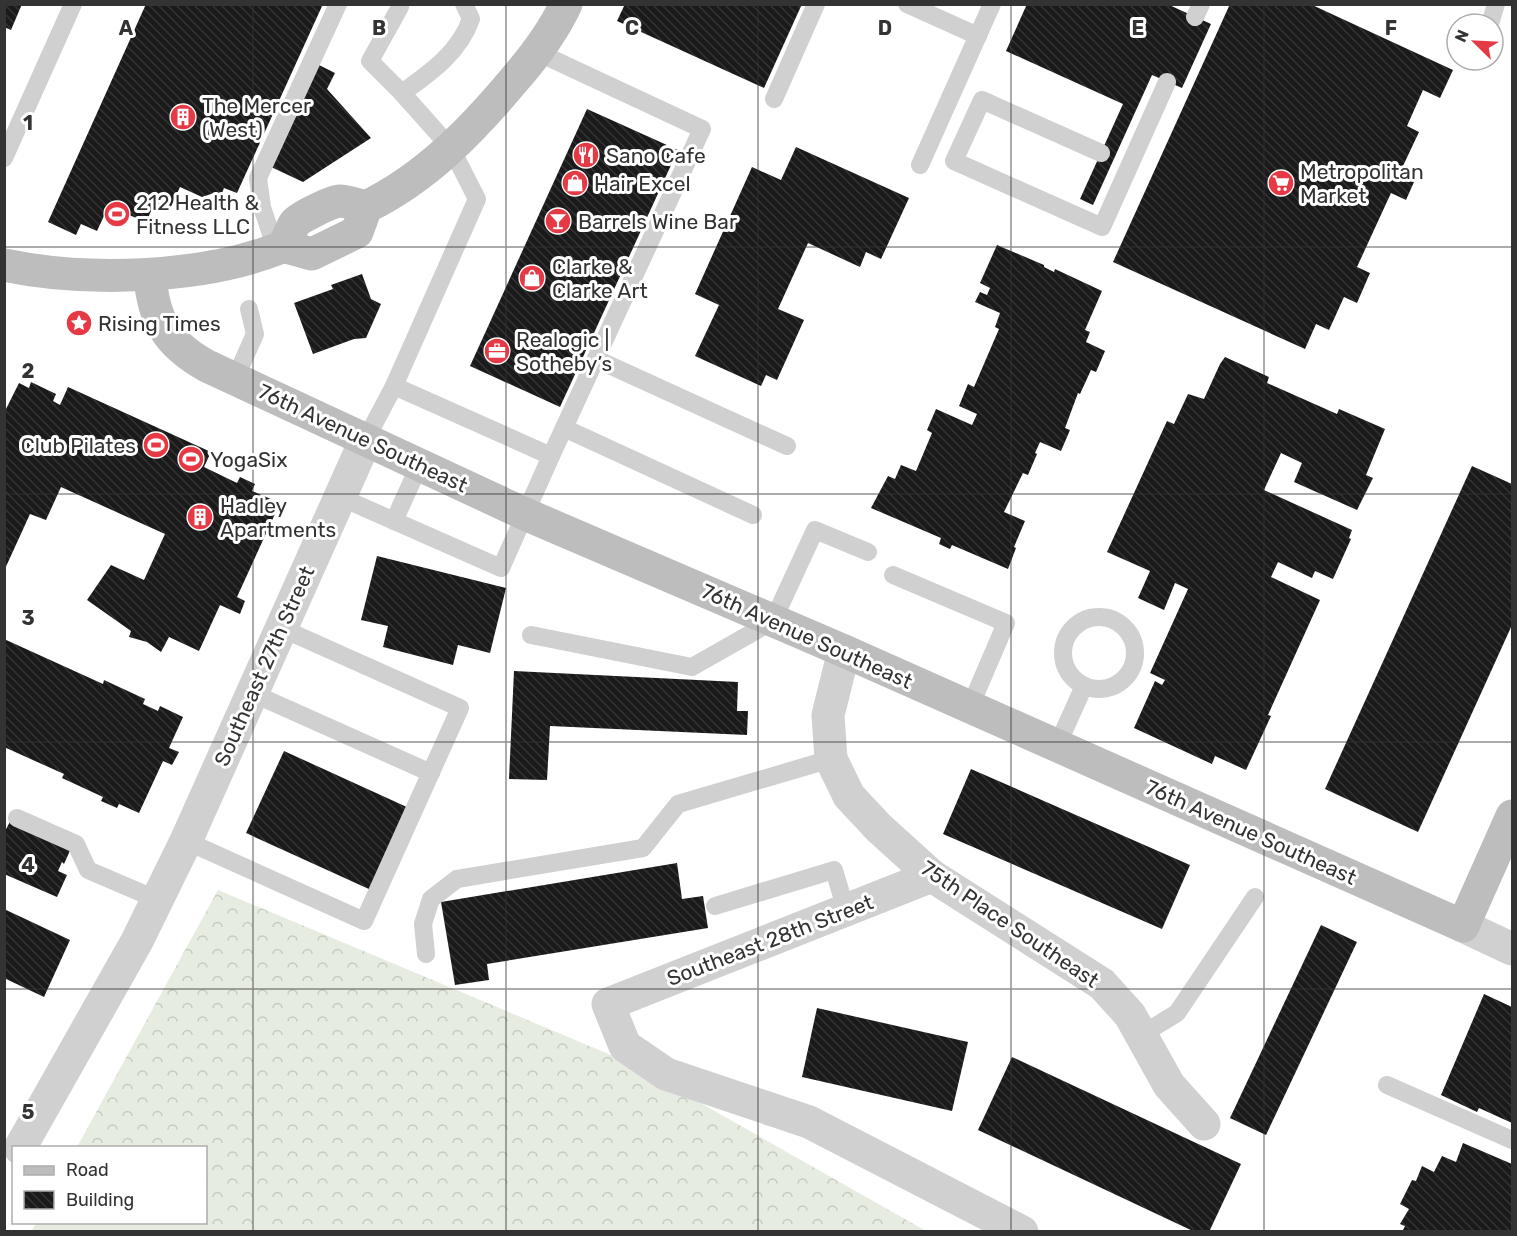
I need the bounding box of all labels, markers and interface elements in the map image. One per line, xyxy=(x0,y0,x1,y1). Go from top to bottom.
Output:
north arrow xyxy=(1445,12,1505,72)
text: A xyxy=(119,16,134,40)
text: B xyxy=(372,16,386,40)
text: C xyxy=(625,16,639,40)
text: D xyxy=(878,16,892,40)
text: E xyxy=(1132,16,1144,40)
text: F xyxy=(1385,16,1397,40)
text: N xyxy=(1451,27,1473,45)
place label: The Mercer (West) xyxy=(202,93,311,142)
building icon: The Mercer (West) xyxy=(168,102,198,132)
text: 1 xyxy=(23,111,33,135)
restaurant icon: Sano Cafe xyxy=(571,140,601,170)
place label: Sano Cafe xyxy=(606,143,706,168)
place label: Metropolitan Market xyxy=(1300,159,1424,208)
shop icon: Hair Excel xyxy=(560,168,590,198)
supermarket icon: Metropolitan Market xyxy=(1266,168,1296,198)
place label: Hair Excel xyxy=(594,171,691,196)
place label: 212 Health & Fitness LLC xyxy=(136,190,259,239)
sports icon: 212 Health & Fitness LLC xyxy=(102,199,132,229)
bar icon: Barrels Wine Bar xyxy=(543,206,573,236)
place label: Barrels Wine Bar xyxy=(578,209,737,234)
place label: Clarke & Clarke Art xyxy=(552,254,648,303)
shop icon: Clarke & Clarke Art xyxy=(517,263,547,293)
place icon: Rising Times xyxy=(64,308,94,338)
place label: Rising Times xyxy=(98,311,221,336)
place label: Realogic | Sotheby’s xyxy=(516,327,612,376)
office icon: Realogic | Sotheby’s xyxy=(482,336,512,366)
text: 2 xyxy=(22,359,35,383)
street label: 76th Avenue Southeast xyxy=(254,378,472,498)
sports icon: Club Pilates xyxy=(141,430,171,460)
place label: Club Pilates xyxy=(21,433,136,458)
sports icon: YogaSix xyxy=(176,444,206,474)
place label: YogaSix xyxy=(210,447,287,472)
place label: Hadley Apartments xyxy=(220,493,336,542)
building icon: Hadley Apartments xyxy=(185,502,215,532)
street label: Southeast 27th Street xyxy=(209,562,319,770)
street label: 76th Avenue Southeast xyxy=(698,578,916,694)
text: 3 xyxy=(21,606,35,630)
street label: 76th Avenue Southeast xyxy=(1142,774,1360,890)
text: 4 xyxy=(21,853,35,877)
street label: 75th Place Southeast xyxy=(916,855,1104,993)
street label: Southeast 28th Street xyxy=(663,889,877,991)
text: 5 xyxy=(22,1100,35,1124)
legend xyxy=(12,1146,207,1224)
text: Road xyxy=(66,1159,109,1181)
text: Building xyxy=(66,1189,134,1211)

